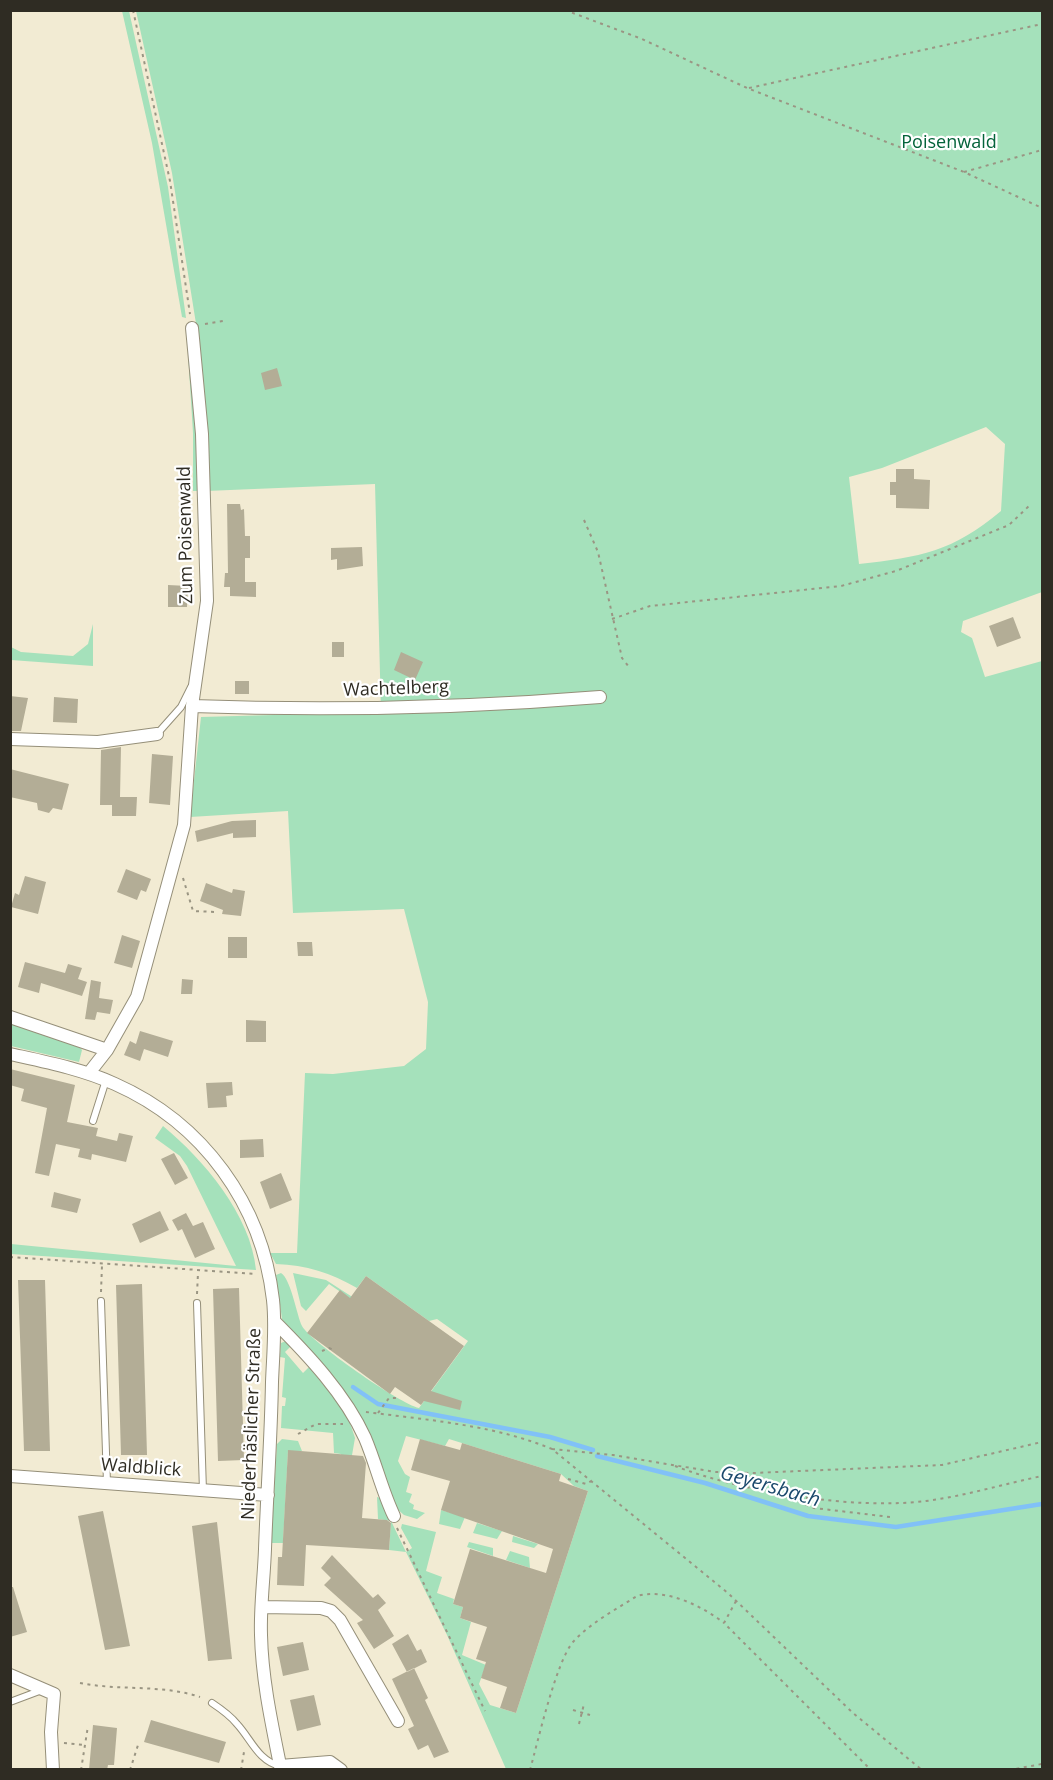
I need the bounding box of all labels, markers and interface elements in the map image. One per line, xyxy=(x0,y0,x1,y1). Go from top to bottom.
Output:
park label: Poisenwald xyxy=(901,132,997,154)
street label: Zum Poisenwald xyxy=(174,466,198,604)
street label: Wachtelberg xyxy=(343,676,449,702)
street label: Niederhäslicher Straße xyxy=(238,1328,266,1520)
street label: Waldblick xyxy=(100,1454,182,1482)
water label: Geyersbach xyxy=(717,1461,823,1513)

